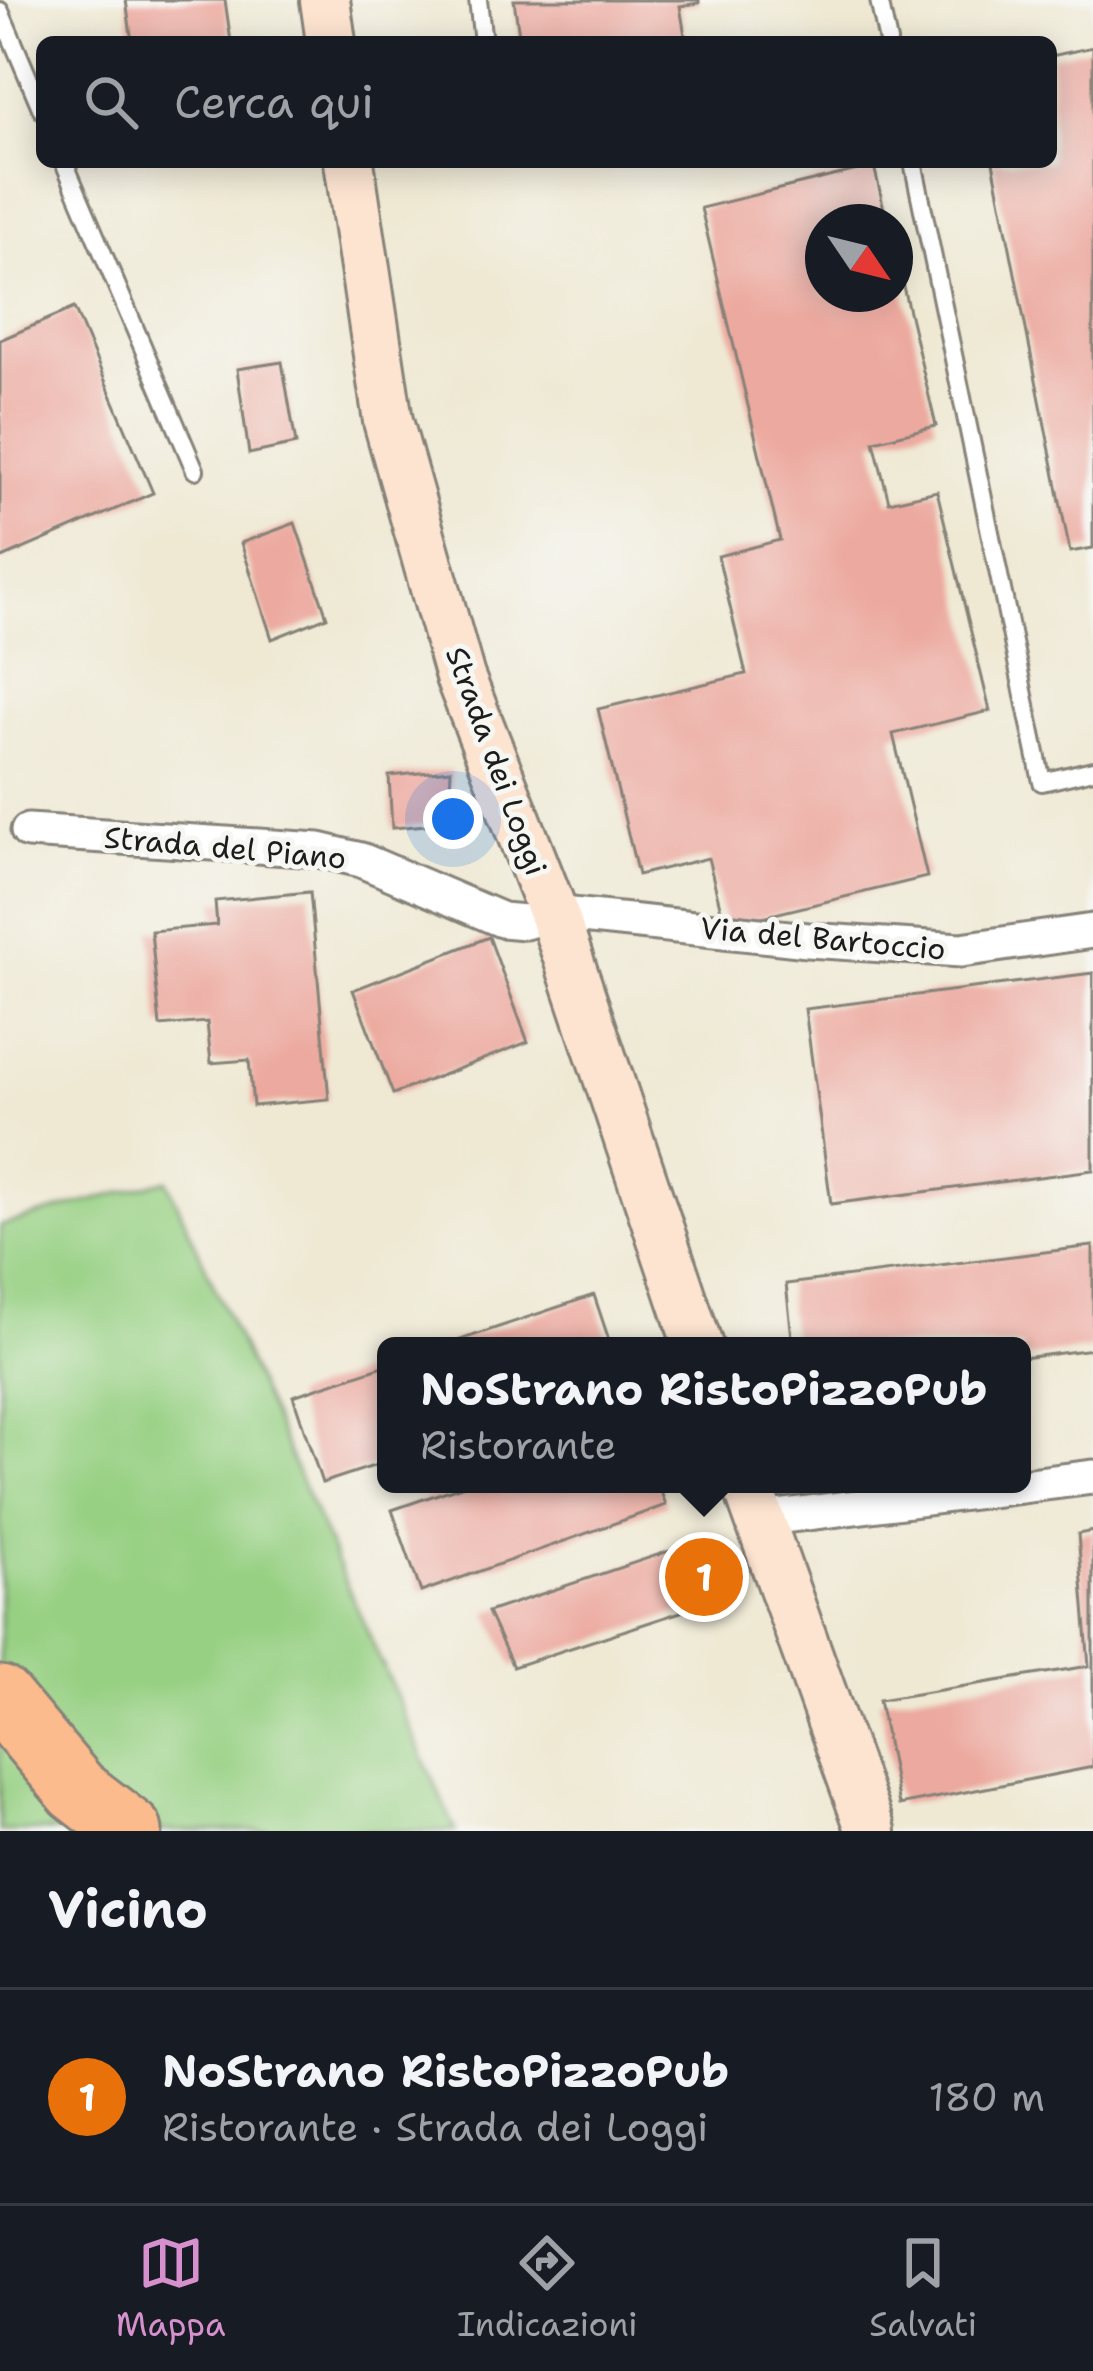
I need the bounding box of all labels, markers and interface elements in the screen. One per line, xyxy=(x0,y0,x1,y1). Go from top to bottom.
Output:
search box xyxy=(36,36,1057,168)
icon: search xyxy=(78,69,144,135)
text: Cerca qui xyxy=(174,72,374,132)
north arrow xyxy=(805,204,913,312)
street label: Strada dei Loggi xyxy=(436,641,557,881)
your location xyxy=(423,789,483,849)
street label: Strada del Piano xyxy=(102,817,348,879)
street label: Via del Bartoccio xyxy=(699,907,947,970)
popup xyxy=(377,1337,1031,1493)
text: NoStrano RistoPizzoPub xyxy=(420,1359,988,1419)
text: Ristorante xyxy=(420,1419,617,1471)
pin: 1 xyxy=(665,1532,743,1622)
text: Vicino xyxy=(48,1875,208,1943)
text: NoStrano RistoPizzoPub xyxy=(162,2041,729,2101)
text: 1 xyxy=(78,2071,96,2123)
text: 180 m xyxy=(929,2071,1045,2123)
text: Ristorante · Strada dei Loggi xyxy=(162,2101,708,2153)
tab: Mappa xyxy=(116,2230,226,2347)
tab: Indicazioni xyxy=(457,2230,638,2347)
tab: Salvati xyxy=(869,2230,977,2347)

